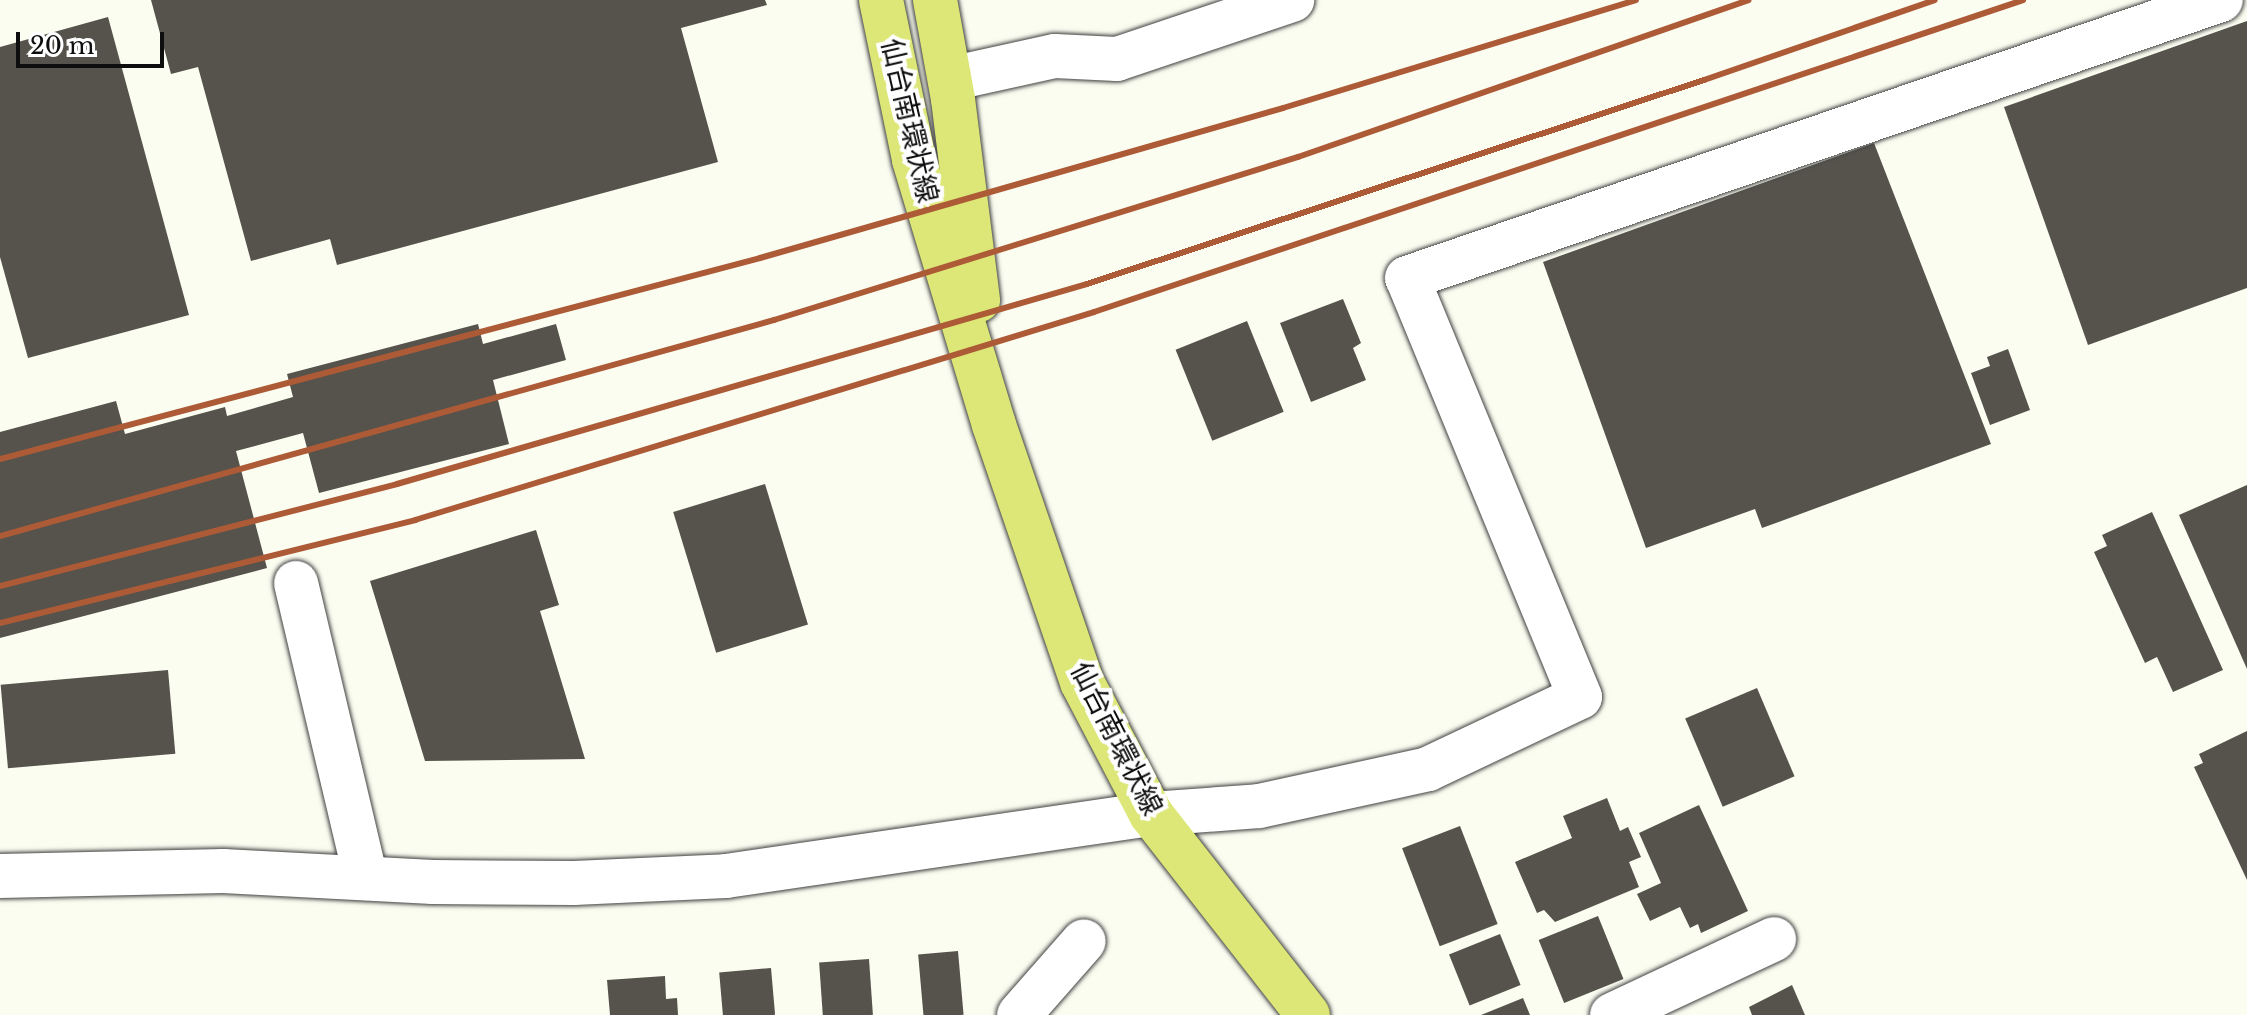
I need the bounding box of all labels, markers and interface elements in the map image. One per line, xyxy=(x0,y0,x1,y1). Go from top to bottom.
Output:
scale bar xyxy=(20,16,168,66)
text: 20 m xyxy=(30,31,95,60)
street label: 仙台南環状線 xyxy=(874,35,944,207)
street label: 仙台南環状線 xyxy=(1063,657,1169,821)

